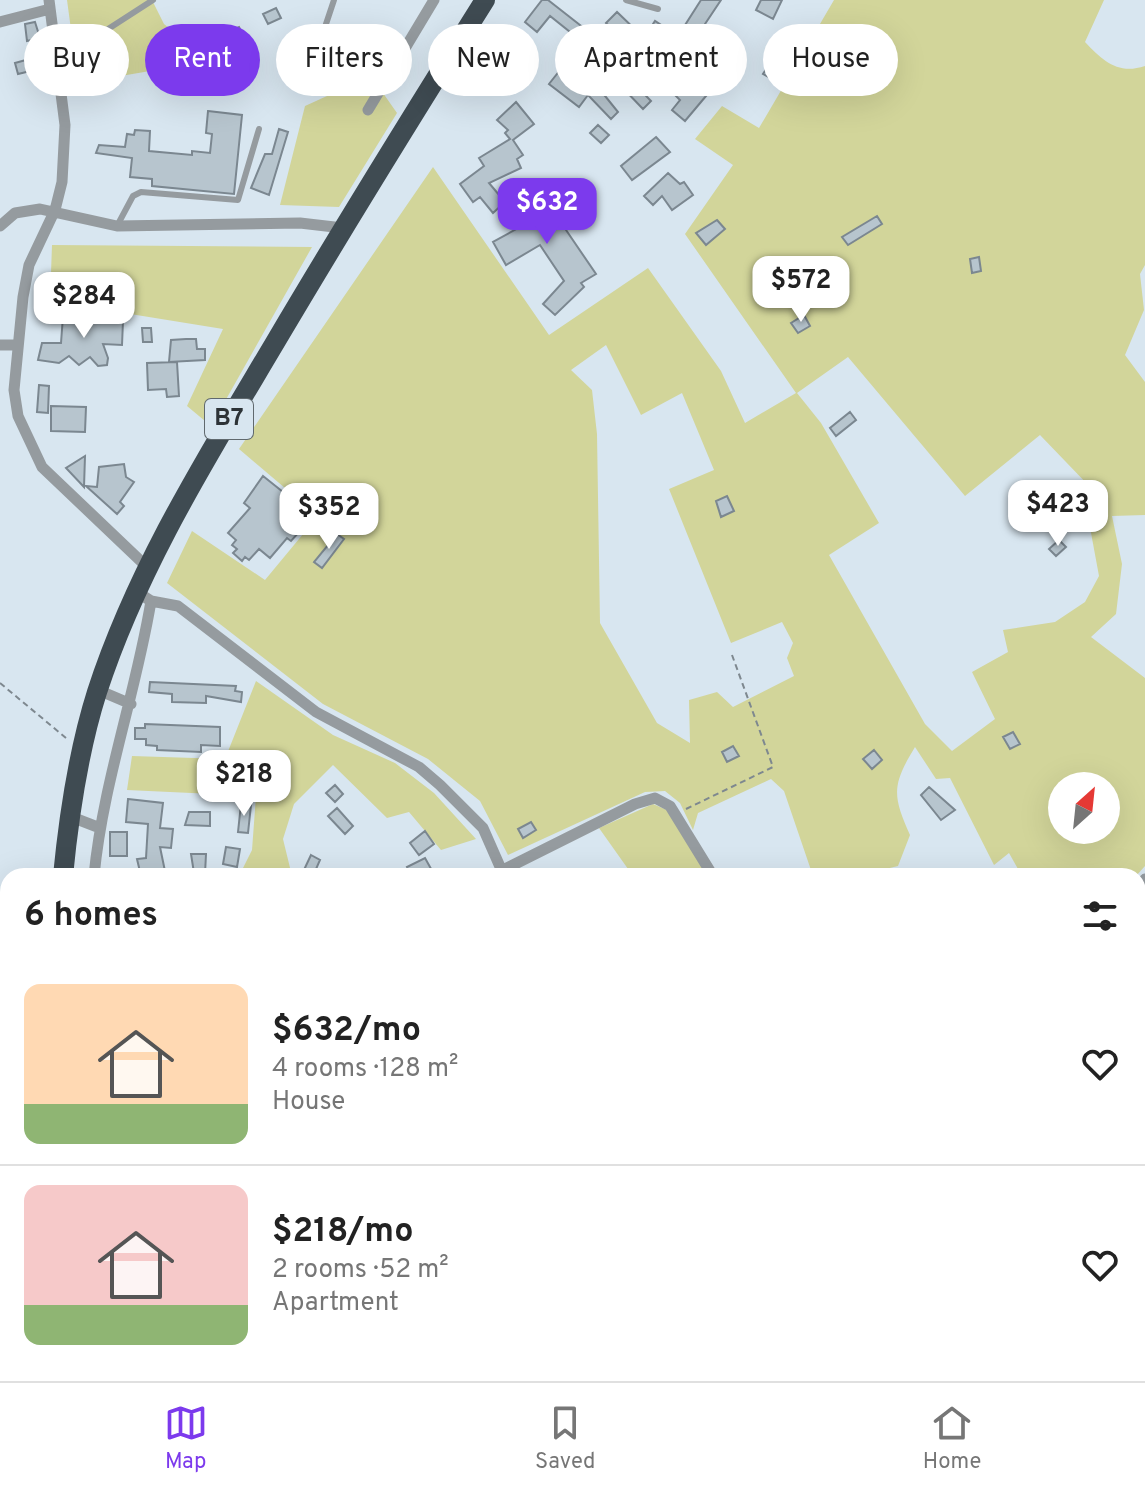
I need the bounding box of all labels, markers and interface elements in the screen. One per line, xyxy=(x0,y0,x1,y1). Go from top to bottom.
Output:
chip: Buy xyxy=(24,24,129,96)
chip: Rent xyxy=(145,24,260,96)
chip: Filters xyxy=(276,24,412,96)
chip: New xyxy=(428,24,539,96)
chip: Apartment xyxy=(555,24,747,96)
chip: House xyxy=(763,24,898,96)
pin: $632 xyxy=(500,178,594,246)
text: $632 xyxy=(516,187,578,220)
pin: $572 xyxy=(754,256,848,324)
text: $572 xyxy=(770,265,832,298)
pin: $284 xyxy=(37,272,131,340)
text: $284 xyxy=(52,281,116,314)
road number: B7 xyxy=(205,399,253,439)
pin: $423 xyxy=(1011,480,1105,548)
pin: $352 xyxy=(282,483,376,551)
text: $423 xyxy=(1026,489,1090,522)
text: $352 xyxy=(297,492,361,525)
pin: $218 xyxy=(197,750,291,818)
text: $218 xyxy=(215,759,273,792)
north arrow xyxy=(1048,772,1120,844)
map controls xyxy=(1048,772,1120,844)
icon: filters xyxy=(1078,894,1122,938)
text: 6 homes xyxy=(24,895,158,938)
text: $632/mo xyxy=(272,1010,421,1053)
icon: home xyxy=(88,1016,184,1112)
icon: heart xyxy=(1078,1042,1122,1086)
text: 4 rooms · 128 m² xyxy=(272,1053,459,1086)
text: House xyxy=(272,1086,345,1119)
text: $218/mo xyxy=(272,1211,414,1254)
icon: home xyxy=(88,1217,184,1313)
icon: heart xyxy=(1078,1243,1122,1287)
text: 2 rooms · 52 m² xyxy=(272,1254,449,1287)
text: Apartment xyxy=(272,1287,399,1320)
tab: Map xyxy=(164,1401,208,1476)
tab: Saved xyxy=(535,1401,596,1476)
tab: Home xyxy=(923,1401,981,1476)

